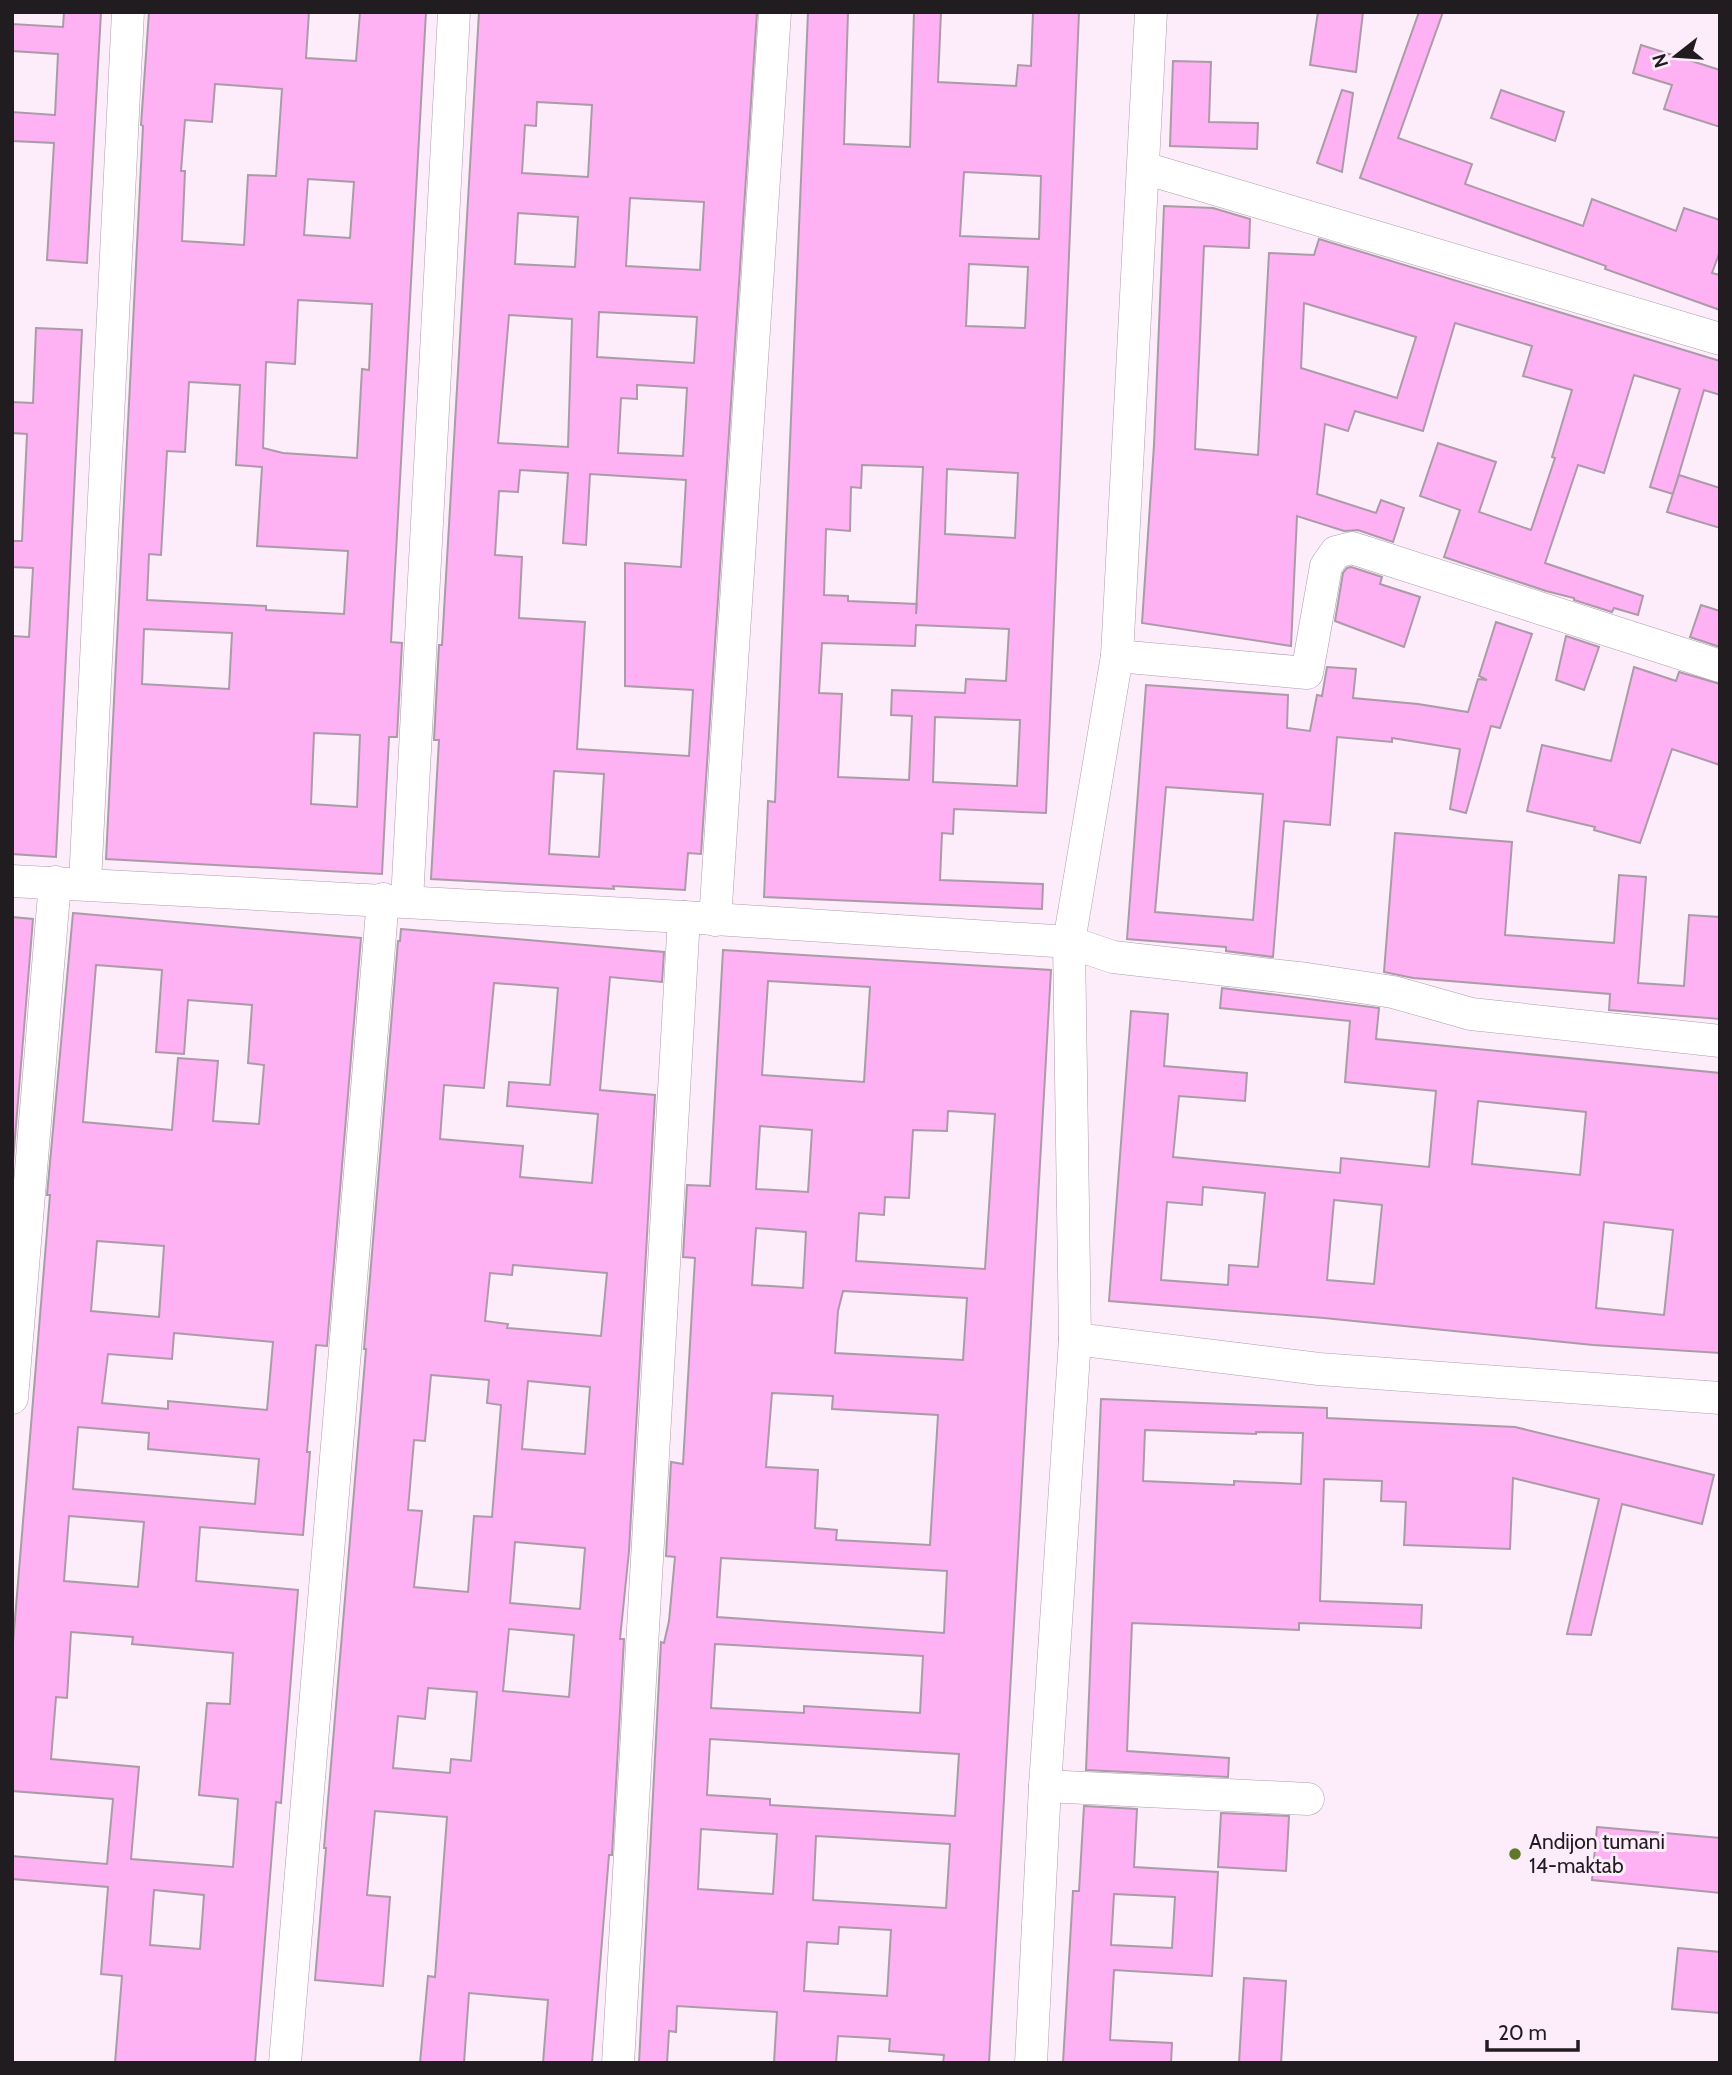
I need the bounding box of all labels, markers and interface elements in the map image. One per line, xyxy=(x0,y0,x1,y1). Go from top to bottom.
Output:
north arrow xyxy=(1641,21,1711,91)
text: N xyxy=(1647,51,1673,71)
place label: Andijon tumani 14-maktab xyxy=(1529,1829,1665,1878)
marker: Andijon tumani 14-maktab xyxy=(1507,1846,1523,1862)
scale bar xyxy=(1487,2008,1578,2052)
text: 20 m xyxy=(1498,2020,1547,2045)

